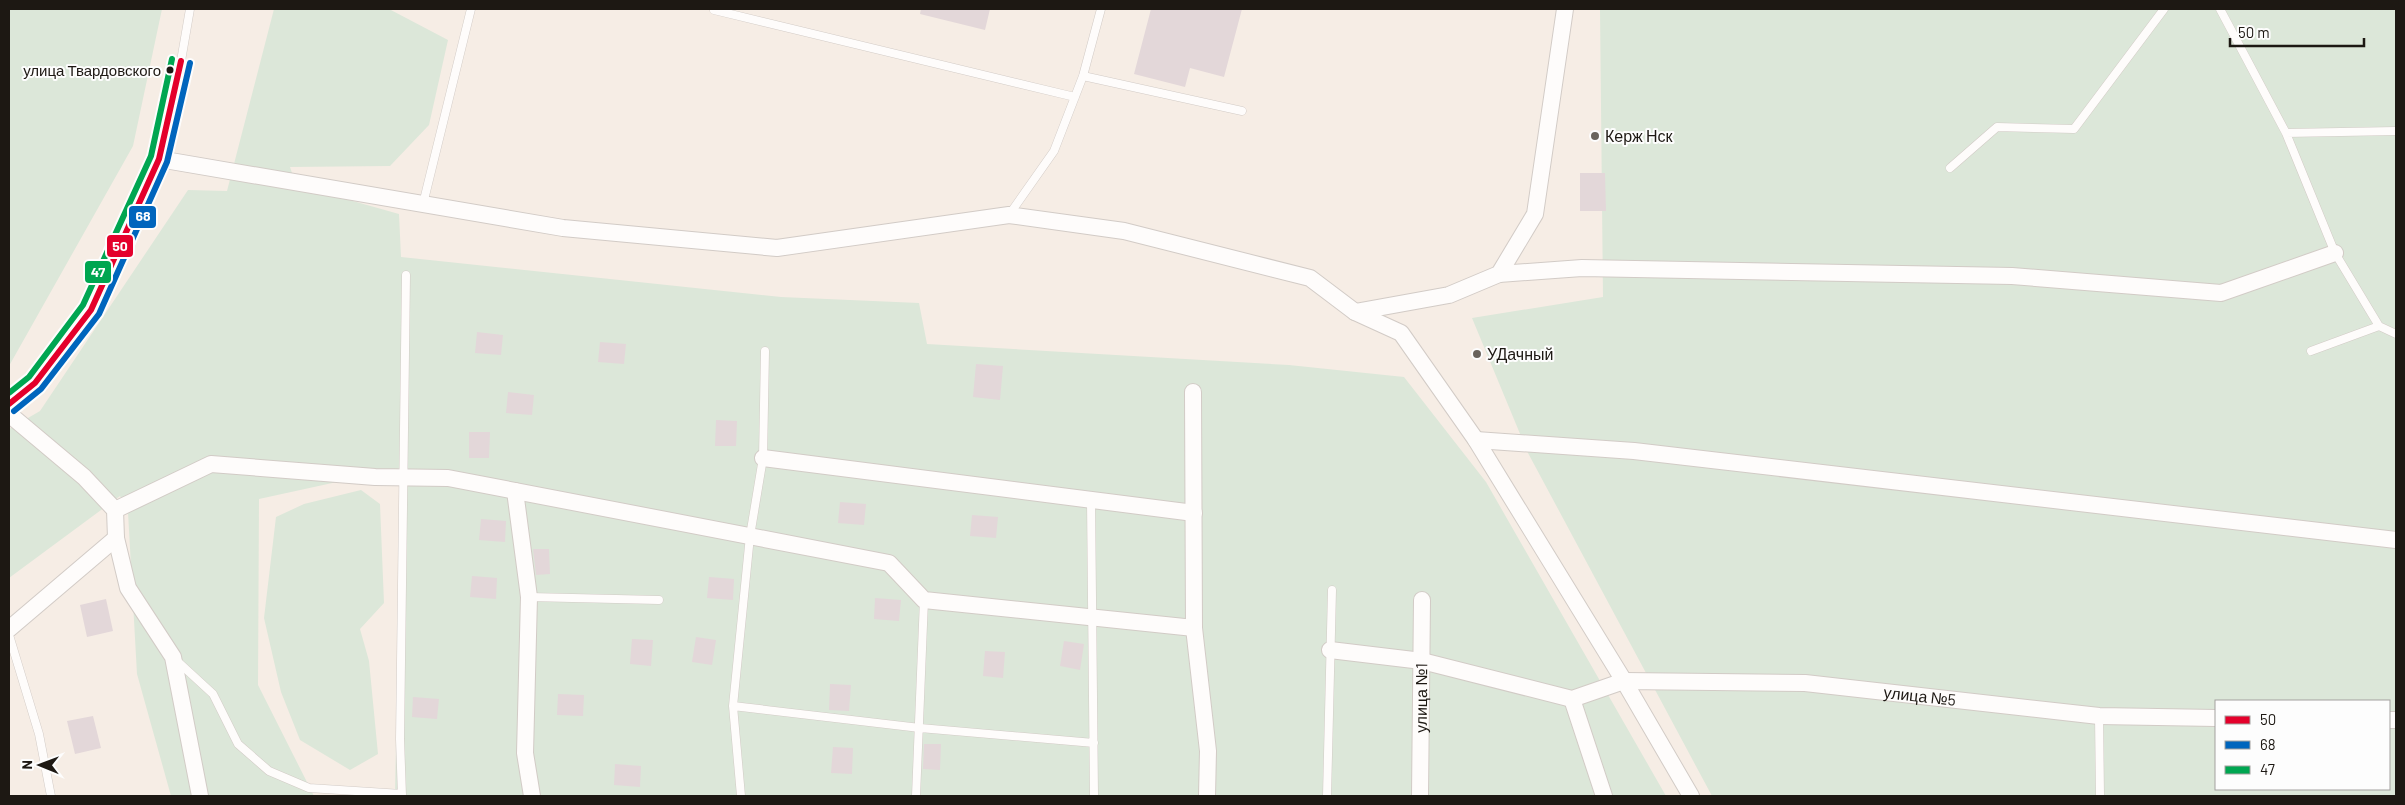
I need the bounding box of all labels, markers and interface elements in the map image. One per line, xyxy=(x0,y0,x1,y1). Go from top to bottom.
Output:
scale bar xyxy=(2230,15,2364,47)
text: 50 m xyxy=(2238,23,2270,41)
place label: улица Твардовского xyxy=(23,61,161,79)
marker: улица Твардовского xyxy=(165,65,175,75)
place label: Керж Нск xyxy=(1605,126,1674,145)
marker: Керж Нск xyxy=(1589,130,1601,142)
line badge: 68 xyxy=(128,205,157,229)
text: 68 xyxy=(135,207,151,224)
line badge: 50 xyxy=(106,234,134,258)
text: 50 xyxy=(112,237,128,254)
line badge: 47 xyxy=(84,260,112,284)
text: 47 xyxy=(91,263,105,280)
place label: УДачный xyxy=(1487,344,1553,363)
marker: УДачный xyxy=(1471,348,1483,360)
street label: улица №1 xyxy=(1411,663,1430,733)
street label: улица №5 xyxy=(1883,682,1957,709)
legend xyxy=(2215,700,2390,790)
text: 50 xyxy=(2260,710,2276,728)
text: 68 xyxy=(2260,735,2276,753)
north arrow xyxy=(15,740,65,790)
text: N xyxy=(18,760,35,770)
text: 47 xyxy=(2260,760,2275,778)

